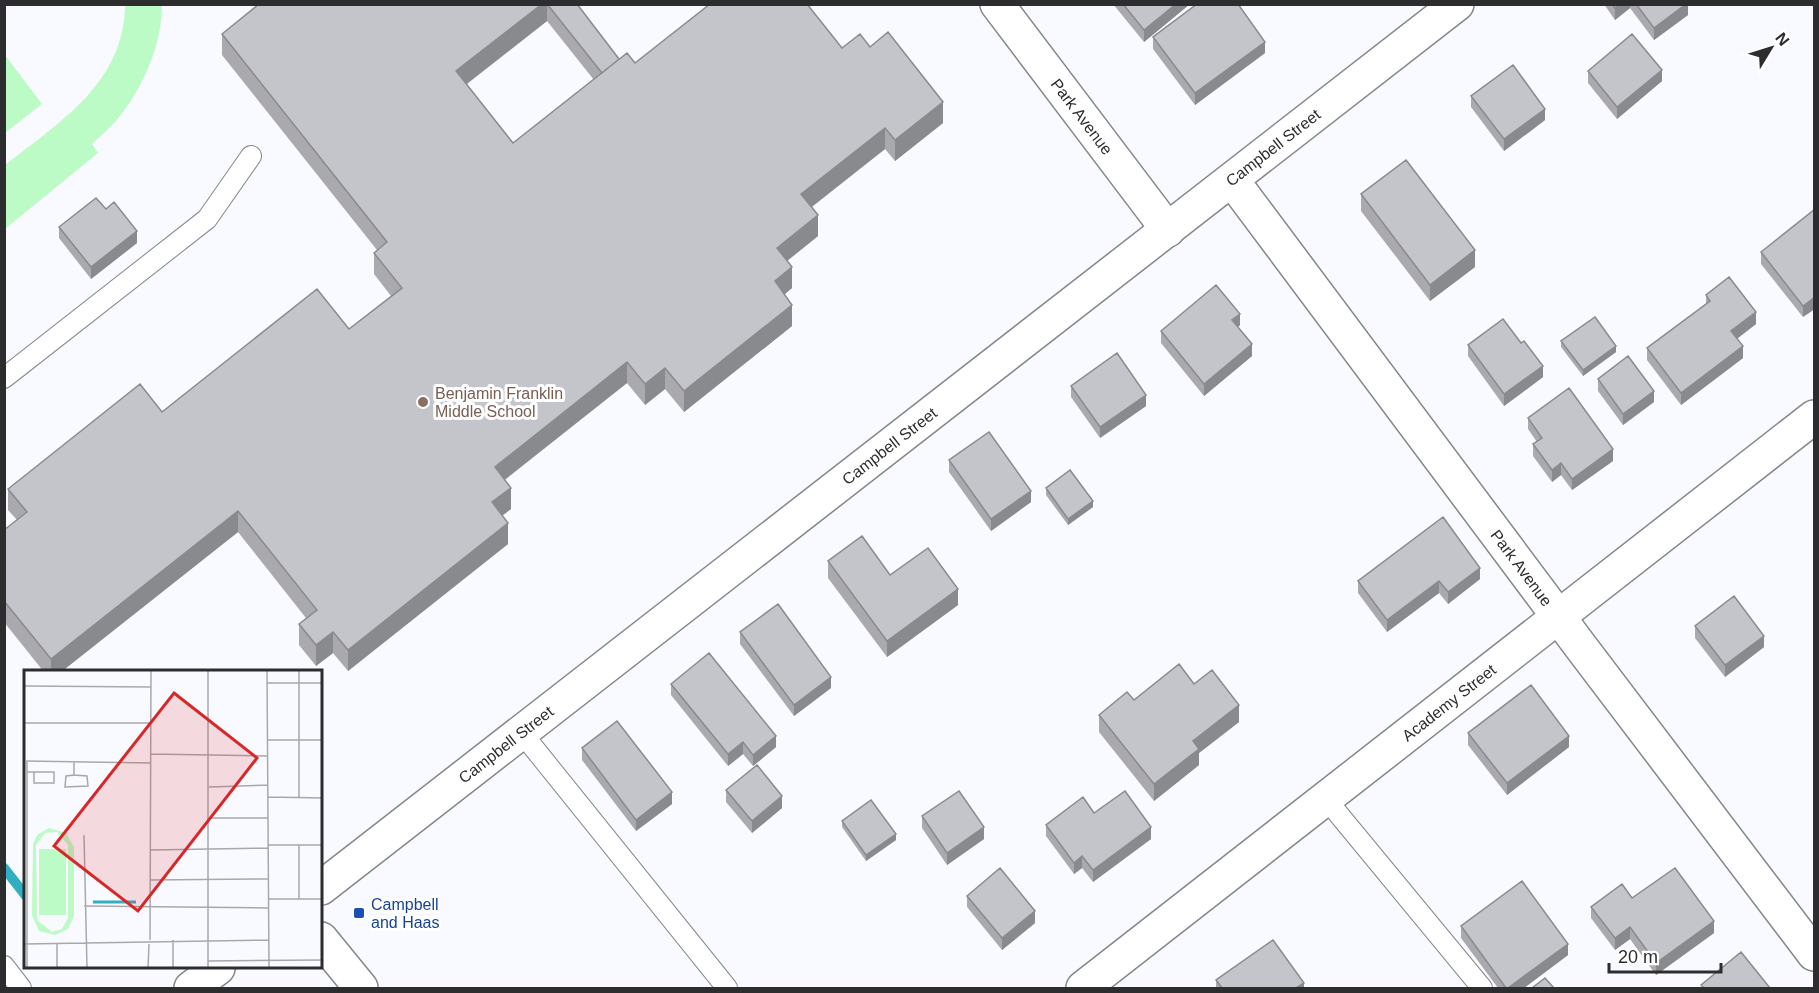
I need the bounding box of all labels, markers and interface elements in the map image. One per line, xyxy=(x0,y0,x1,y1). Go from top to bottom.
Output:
north arrow xyxy=(1741,18,1801,78)
text: N xyxy=(1772,29,1793,49)
street label: Park Avenue xyxy=(1048,75,1116,158)
street label: Campbell Street xyxy=(1222,105,1324,189)
place label: Benjamin Franklin Middle School xyxy=(435,385,563,420)
marker: Benjamin Franklin Middle School xyxy=(416,395,430,409)
street label: Campbell Street xyxy=(839,404,940,488)
street label: Park Avenue xyxy=(1488,526,1556,609)
street label: Academy Street xyxy=(1399,660,1499,744)
inset map xyxy=(24,670,322,969)
street label: Campbell Street xyxy=(455,702,557,786)
place label: Campbell and Haas xyxy=(371,896,440,931)
marker: Campbell and Haas xyxy=(352,906,366,920)
scale bar xyxy=(1609,936,1722,974)
text: 20 m xyxy=(1618,947,1658,967)

